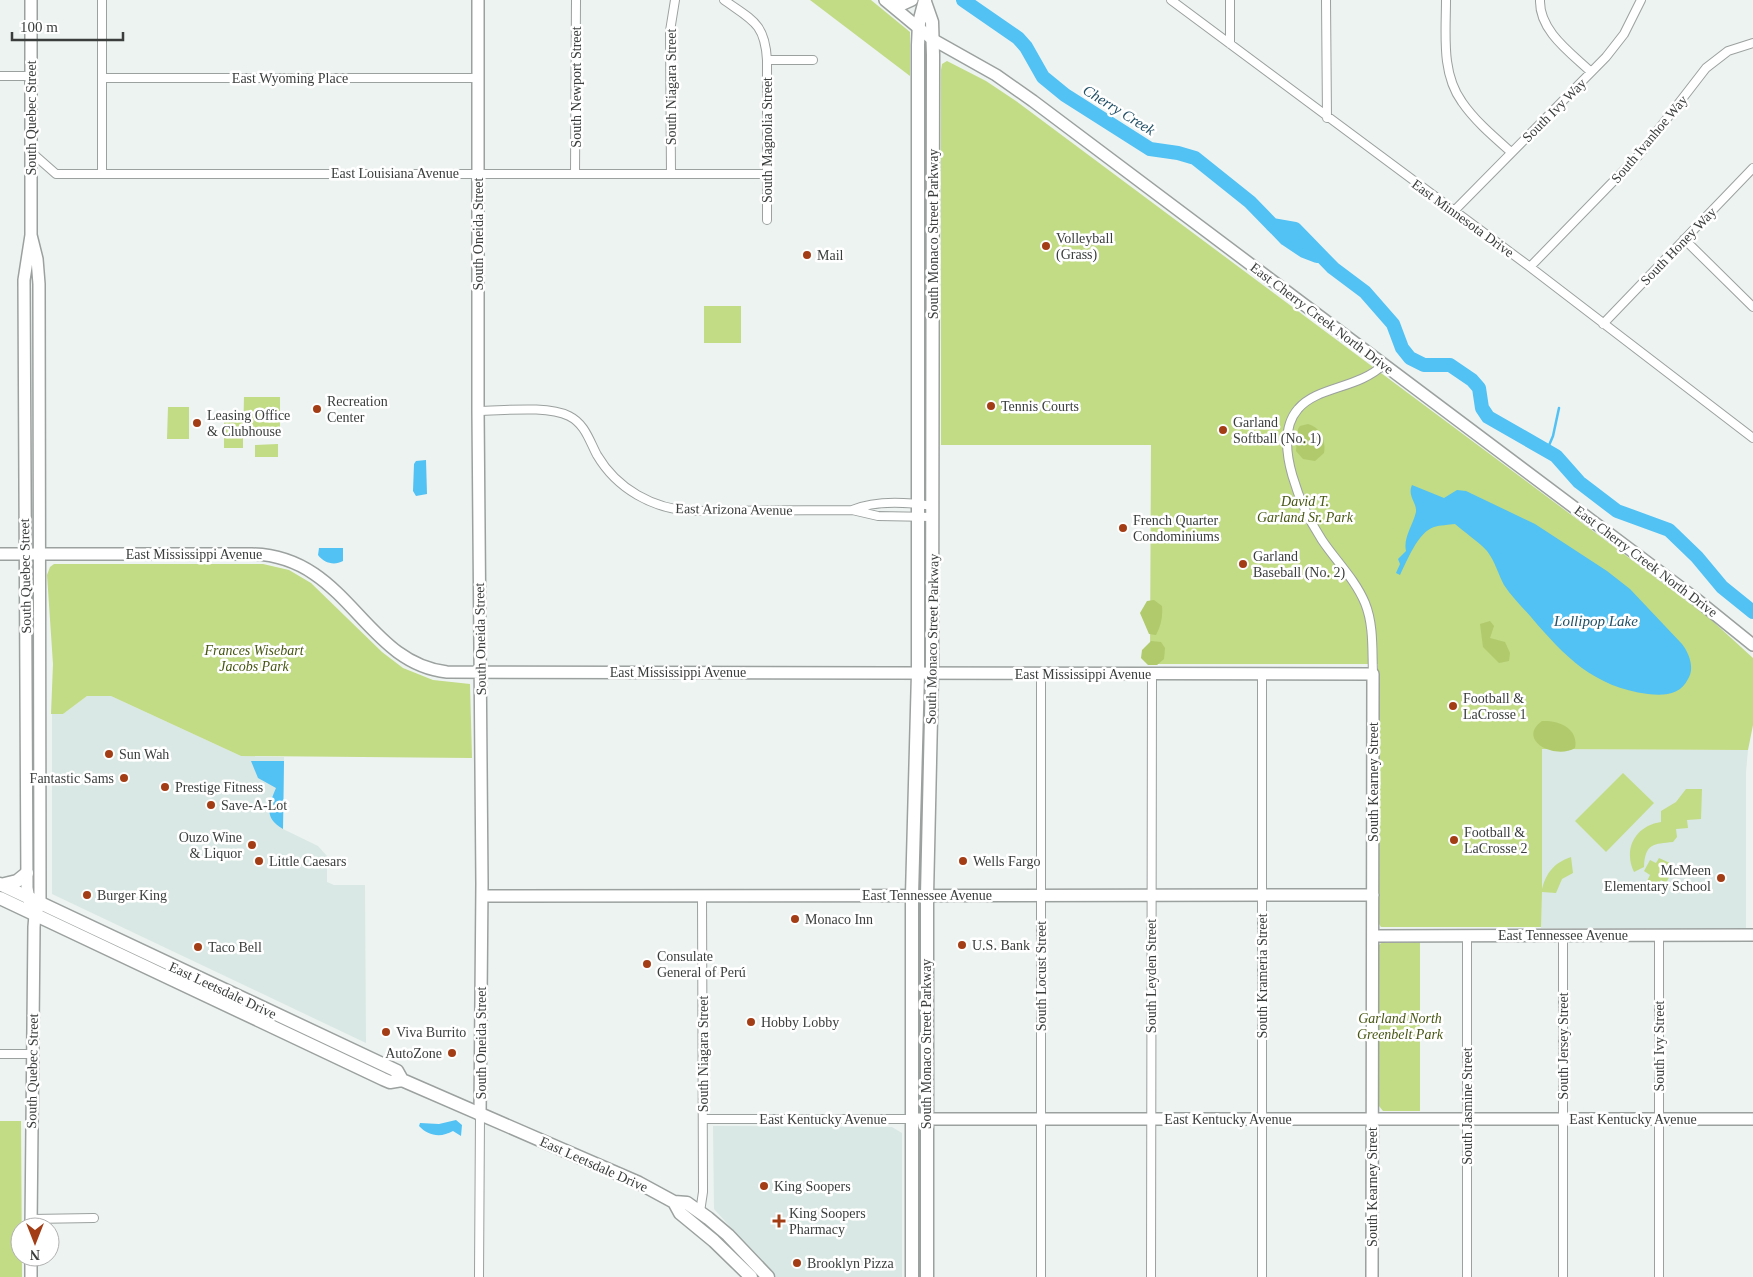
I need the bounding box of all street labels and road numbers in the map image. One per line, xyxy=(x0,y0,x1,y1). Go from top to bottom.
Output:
street label: South Newport Street xyxy=(569,26,584,148)
street label: South Niagara Street xyxy=(664,29,679,145)
street label: South Quebec Street xyxy=(24,60,39,176)
street label: East Wyoming Place xyxy=(232,71,348,86)
street label: South Ivy Way xyxy=(1520,76,1589,145)
street label: South Magnolia Street xyxy=(760,77,775,203)
street label: South Ivanhoe Way xyxy=(1608,92,1690,186)
street label: South Monaco Street Parkway xyxy=(926,149,941,319)
street label: East Louisiana Avenue xyxy=(331,166,459,181)
street label: East Minnesota Drive xyxy=(1409,176,1517,260)
street label: South Oneida Street xyxy=(471,178,486,290)
street label: South Honey Way xyxy=(1638,204,1719,288)
street label: East Cherry Creek North Drive xyxy=(1247,260,1396,377)
street label: East Arizona Avenue xyxy=(675,501,793,518)
street label: East Cherry Creek North Drive xyxy=(1571,503,1720,620)
street label: South Quebec Street xyxy=(17,518,34,634)
street label: East Mississippi Avenue xyxy=(126,547,262,562)
street label: South Monaco Street Parkway xyxy=(924,554,941,724)
street label: South Oneida Street xyxy=(472,582,489,695)
street label: East Mississippi Avenue xyxy=(610,665,746,680)
street label: East Mississippi Avenue xyxy=(1015,667,1151,682)
street label: South Kearney Street xyxy=(1366,722,1381,842)
street label: East Tennessee Avenue xyxy=(862,888,992,903)
street label: South Krameria Street xyxy=(1255,913,1270,1039)
street label: South Leyden Street xyxy=(1144,919,1159,1033)
street label: South Locust Street xyxy=(1034,921,1049,1031)
street label: East Tennessee Avenue xyxy=(1498,928,1628,943)
street label: East Leetsdale Drive xyxy=(167,959,279,1022)
street label: South Monaco Street Parkway xyxy=(919,959,934,1129)
street label: South Oneida Street xyxy=(474,987,489,1099)
street label: South Jersey Street xyxy=(1556,992,1571,1100)
street label: South Niagara Street xyxy=(696,996,711,1112)
street label: South Ivy Street xyxy=(1652,1000,1667,1092)
street label: South Quebec Street xyxy=(24,1013,41,1129)
street label: South Jasmine Street xyxy=(1460,1047,1475,1165)
street label: East Kentucky Avenue xyxy=(759,1112,887,1127)
street label: East Kentucky Avenue xyxy=(1164,1112,1292,1127)
street label: East Kentucky Avenue xyxy=(1569,1112,1697,1127)
street label: South Kearney Street xyxy=(1365,1127,1380,1247)
street label: East Leetsdale Drive xyxy=(537,1134,650,1195)

